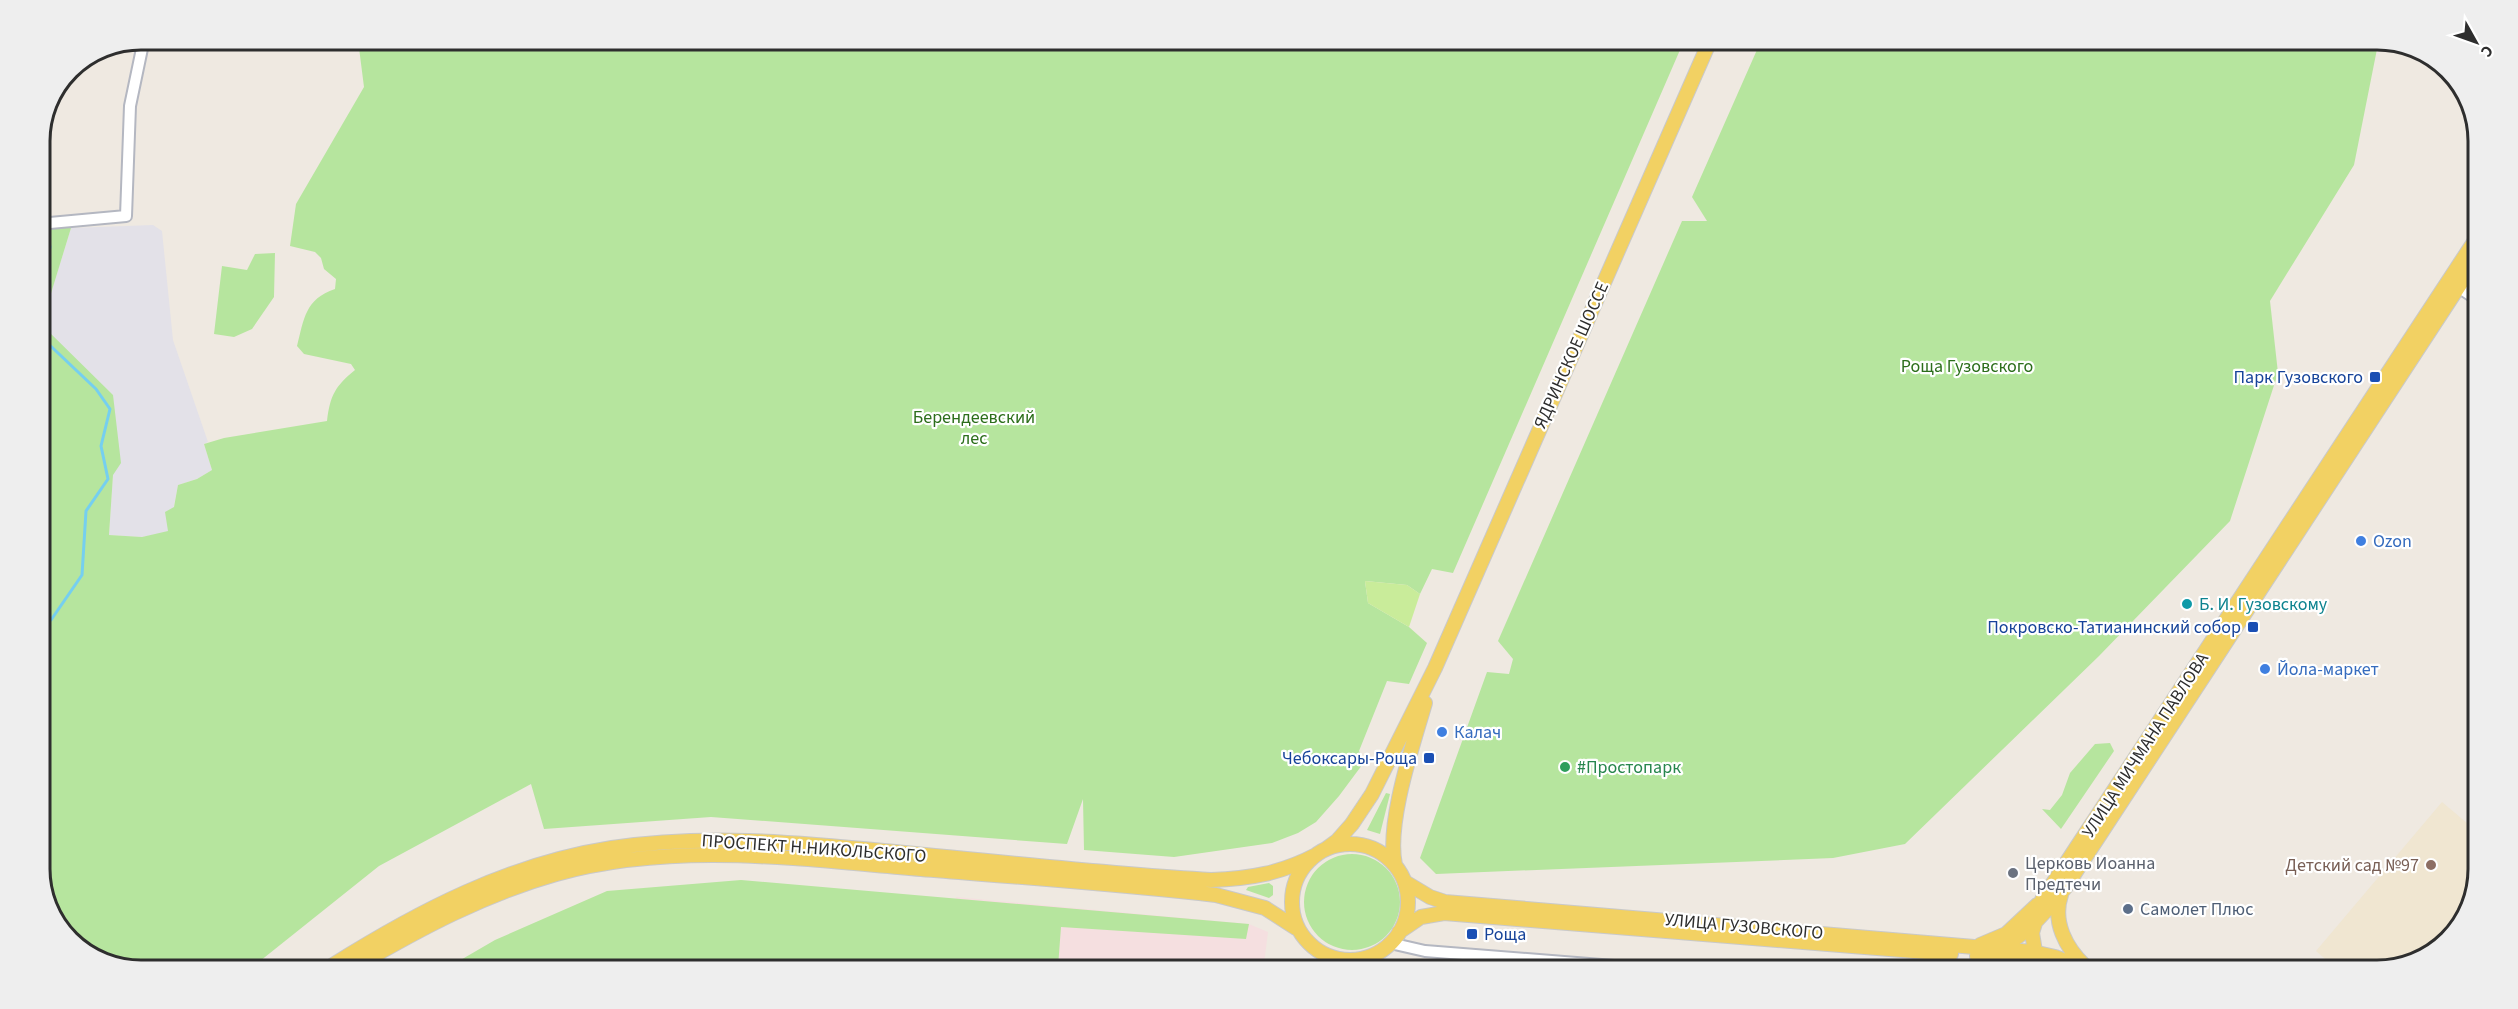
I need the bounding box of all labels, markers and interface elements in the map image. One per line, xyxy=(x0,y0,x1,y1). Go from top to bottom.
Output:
north arrow xyxy=(2446,12,2506,72)
text: С xyxy=(2475,40,2498,62)
street label: ЯДРИНСКОЕ ШОССЕ xyxy=(1528,278,1615,433)
park label: Роща Гузовского xyxy=(1901,354,2033,379)
place label: Парк Гузовского xyxy=(2233,365,2363,390)
marker: Парк Гузовского xyxy=(2368,370,2382,384)
park label: Берендеевский лес xyxy=(913,405,1035,451)
place label: Ozon xyxy=(2373,529,2412,554)
marker: Ozon xyxy=(2354,534,2368,548)
place label: Б. И. Гузовскому xyxy=(2199,592,2328,617)
marker: Б. И. Гузовскому xyxy=(2180,597,2194,611)
place label: Покровско-Татианинский собор xyxy=(1987,615,2241,640)
marker: Покровско-Татианинский собор xyxy=(2246,620,2260,634)
street label: УЛИЦА МИЧМАНА ПАВЛОВА xyxy=(2076,648,2215,842)
place label: Йола-маркет xyxy=(2277,657,2379,682)
marker: Йола-маркет xyxy=(2258,662,2272,676)
place label: Калач xyxy=(1454,720,1501,745)
marker: Калач xyxy=(1435,725,1449,739)
place label: Чебоксары-Роща xyxy=(1282,746,1417,771)
marker: Чебоксары-Роща xyxy=(1422,751,1436,765)
place label: #Простопарк xyxy=(1577,755,1681,780)
marker: #Простопарк xyxy=(1558,760,1572,774)
street label: ПРОСПЕКТ Н.НИКОЛЬСКОГО xyxy=(701,828,927,869)
place label: Церковь Иоанна Предтечи xyxy=(2025,851,2155,897)
place label: Детский сад №97 xyxy=(2285,853,2419,878)
marker: Детский сад №97 xyxy=(2424,858,2438,872)
marker: Церковь Иоанна Предтечи xyxy=(2006,866,2020,880)
place label: Самолет Плюс xyxy=(2140,897,2253,922)
marker: Самолет Плюс xyxy=(2121,902,2135,916)
street label: УЛИЦА ГУЗОВСКОГО xyxy=(1664,907,1824,946)
place label: Роща xyxy=(1484,922,1526,947)
marker: Роща xyxy=(1465,927,1479,941)

